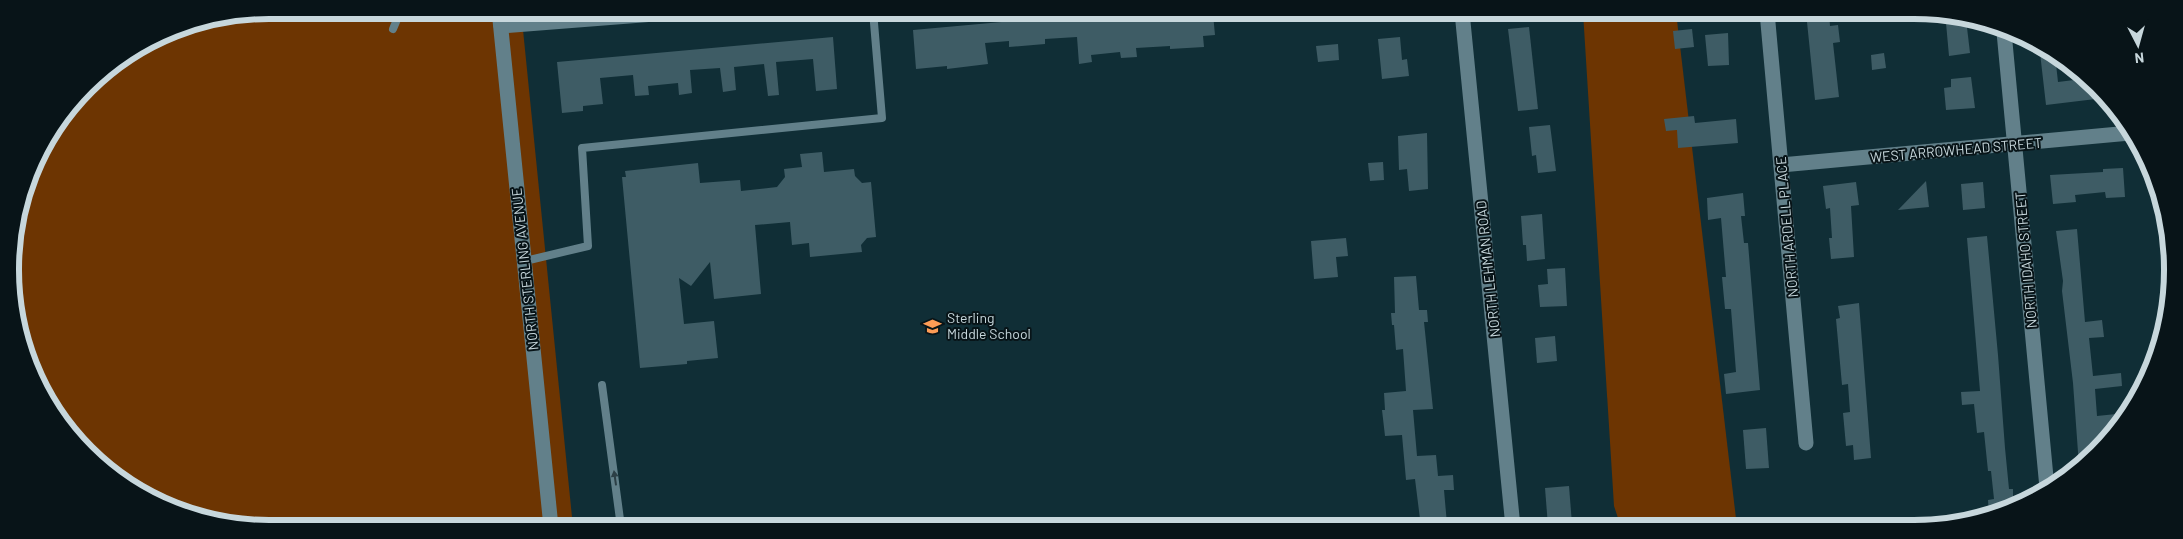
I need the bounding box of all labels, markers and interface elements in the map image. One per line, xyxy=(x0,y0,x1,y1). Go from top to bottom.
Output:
north arrow xyxy=(2113,20,2163,70)
text: N xyxy=(2134,49,2145,67)
street label: WEST ARROWHEAD STREET xyxy=(1869,134,2043,165)
street label: NORTH ARDELL PLACE xyxy=(1772,156,1801,298)
street label: NORTH STERLING AVENUE xyxy=(508,187,541,351)
street label: NORTH IDAHO STREET xyxy=(2011,191,2040,329)
street label: NORTH LEHMAN ROAD xyxy=(1472,200,1503,338)
place label: Sterling Middle School xyxy=(947,309,1031,342)
school or university icon: Sterling Middle School xyxy=(923,316,943,336)
one-way arrow xyxy=(610,470,618,486)

